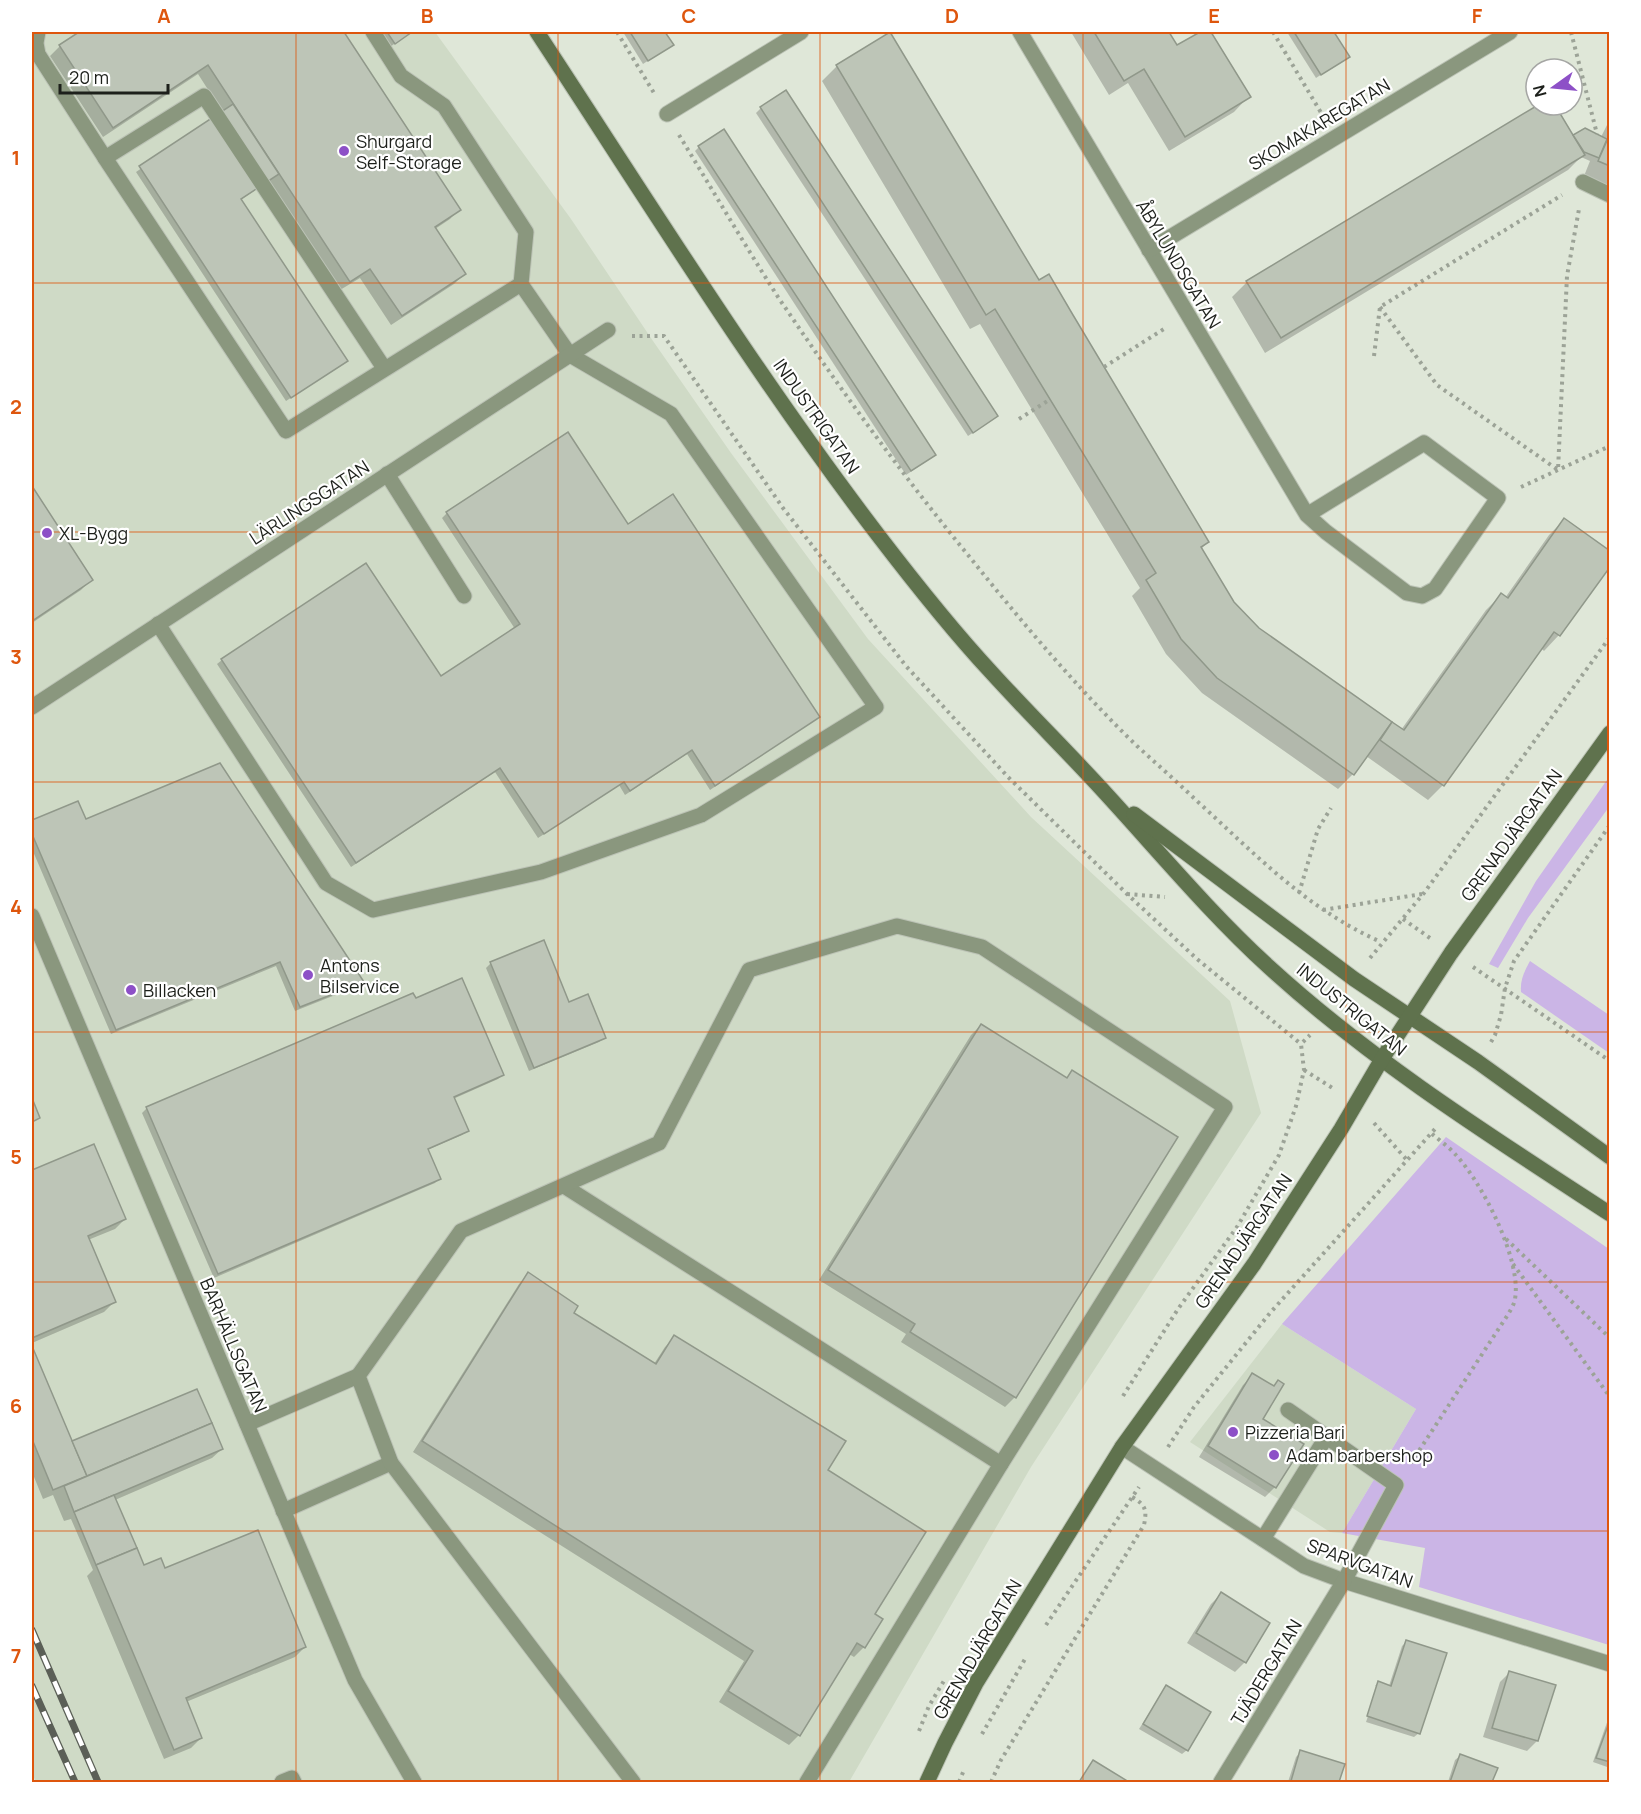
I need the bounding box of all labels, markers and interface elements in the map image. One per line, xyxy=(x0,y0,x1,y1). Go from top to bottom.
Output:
text: A xyxy=(157,2,171,29)
text: B xyxy=(421,2,434,29)
text: C xyxy=(682,2,696,29)
text: D xyxy=(945,2,959,29)
text: E xyxy=(1208,2,1220,29)
text: F xyxy=(1472,2,1483,29)
scale bar xyxy=(60,57,168,95)
north arrow xyxy=(1524,57,1584,117)
text: 20 m xyxy=(69,65,109,89)
street label: SKOMAKAREGATAN xyxy=(1244,72,1394,176)
text: N xyxy=(1527,82,1552,99)
place label: Shurgard Self-Storage xyxy=(356,129,462,174)
text: 1 xyxy=(12,144,20,171)
marker: Shurgard Self-Storage xyxy=(337,144,351,158)
street label: ÅBYLUNDSGATAN xyxy=(1131,195,1227,333)
street label: INDUSTRIGATAN xyxy=(768,354,866,478)
text: 2 xyxy=(10,393,22,420)
street label: LÄRLINGSGATAN xyxy=(245,454,373,550)
place label: XL-Bygg xyxy=(59,521,128,545)
marker: XL-Bygg xyxy=(40,526,54,540)
text: 3 xyxy=(10,643,22,670)
street label: GRENADJÄRGATAN xyxy=(1455,764,1567,906)
text: 4 xyxy=(10,893,22,920)
place label: Antons Bilservice xyxy=(320,953,399,998)
street label: INDUSTRIGATAN xyxy=(1292,957,1412,1061)
marker: Antons Bilservice xyxy=(301,968,315,982)
place label: Billacken xyxy=(143,978,216,1002)
marker: Billacken xyxy=(124,983,138,997)
text: 5 xyxy=(10,1143,22,1170)
street label: GRENADJÄRGATAN xyxy=(1189,1169,1297,1313)
street label: BARHÄLLSGATAN xyxy=(195,1274,273,1416)
text: 6 xyxy=(10,1392,22,1419)
place label: Pizzeria Bari xyxy=(1245,1420,1345,1444)
marker: Pizzeria Bari xyxy=(1226,1425,1240,1439)
place label: Adam barbershop xyxy=(1286,1443,1433,1467)
marker: Adam barbershop xyxy=(1267,1448,1281,1462)
street label: SPARVGATAN xyxy=(1304,1533,1416,1593)
street label: GRENADJÄRGATAN xyxy=(927,1575,1027,1723)
street label: TJÄDERGATAN xyxy=(1225,1615,1307,1729)
text: 7 xyxy=(11,1642,21,1669)

